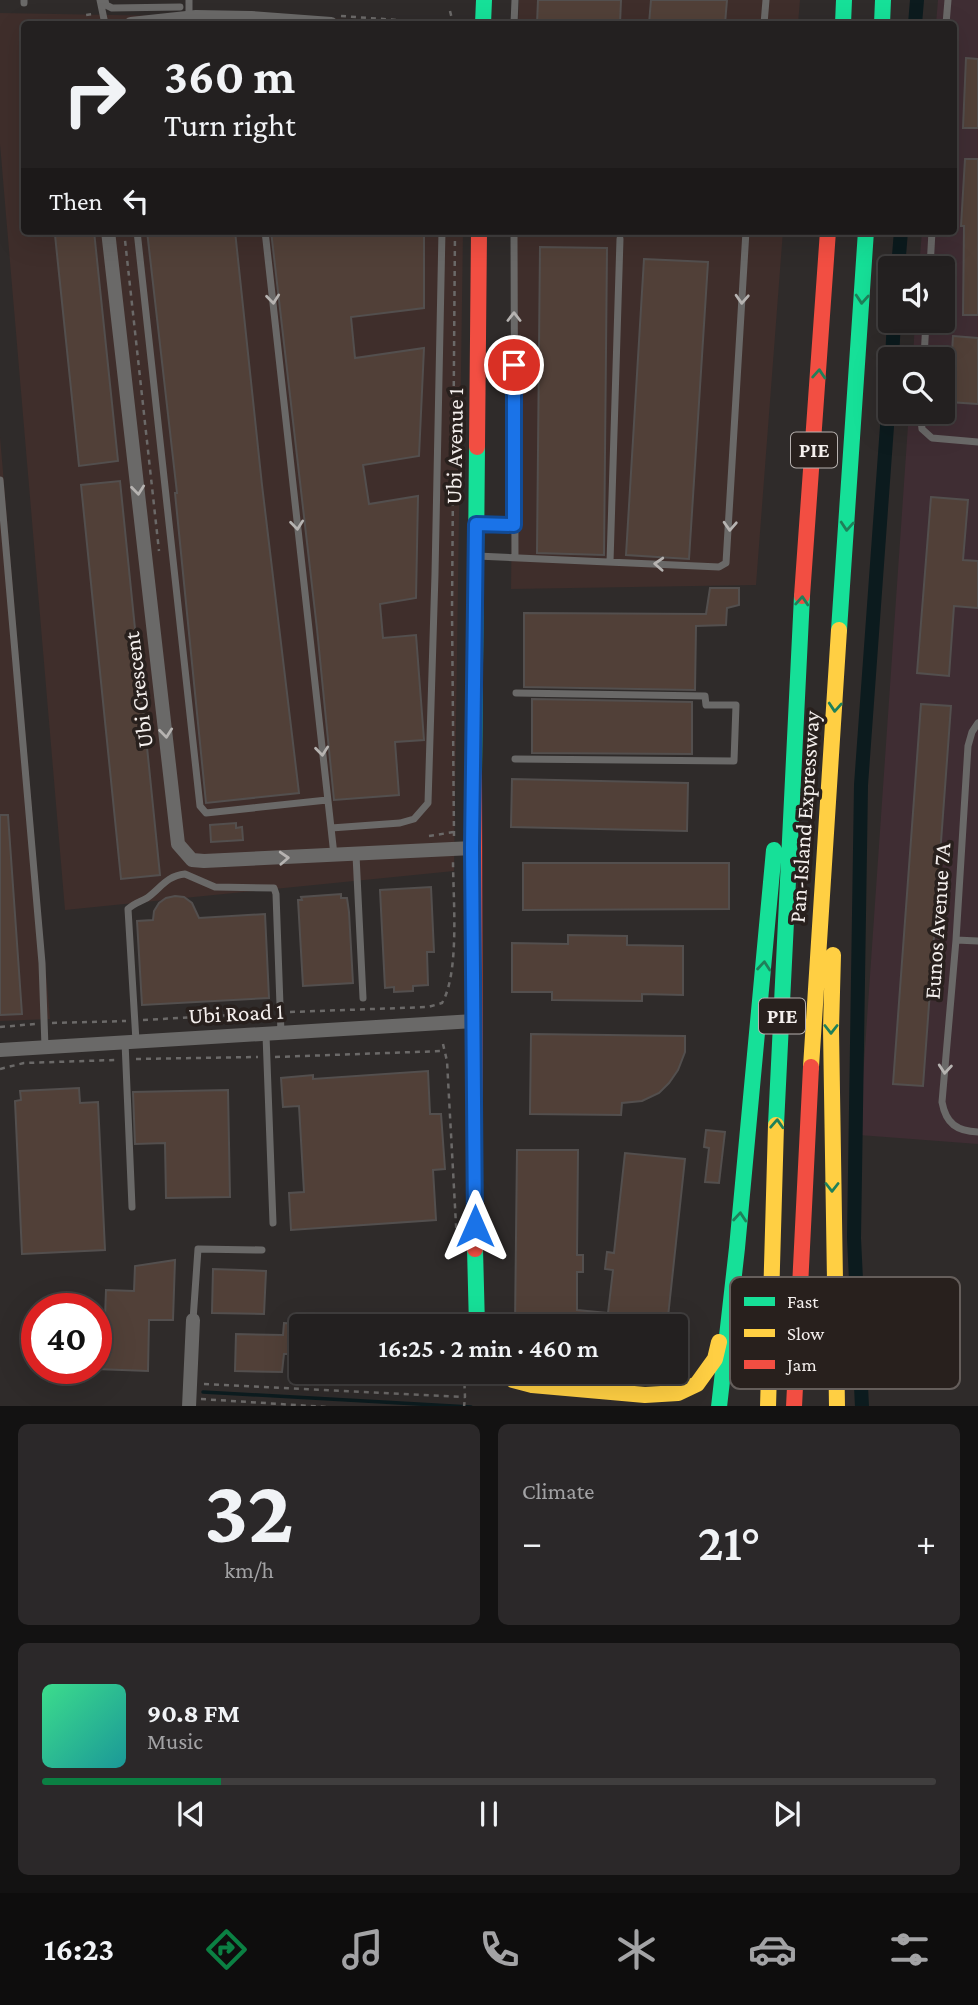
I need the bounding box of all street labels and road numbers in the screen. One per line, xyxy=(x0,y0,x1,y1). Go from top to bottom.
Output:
street label: Ubi Avenue 1 xyxy=(440,387,468,505)
road number: PIE xyxy=(791,433,837,468)
street label: Ubi Crescent xyxy=(118,630,158,750)
street label: Pan-Island Expressway xyxy=(784,710,824,924)
street label: Eunos Avenue 7A xyxy=(919,841,955,1000)
street label: Ubi Road 1 xyxy=(188,998,284,1028)
road number: PIE xyxy=(759,998,805,1034)

